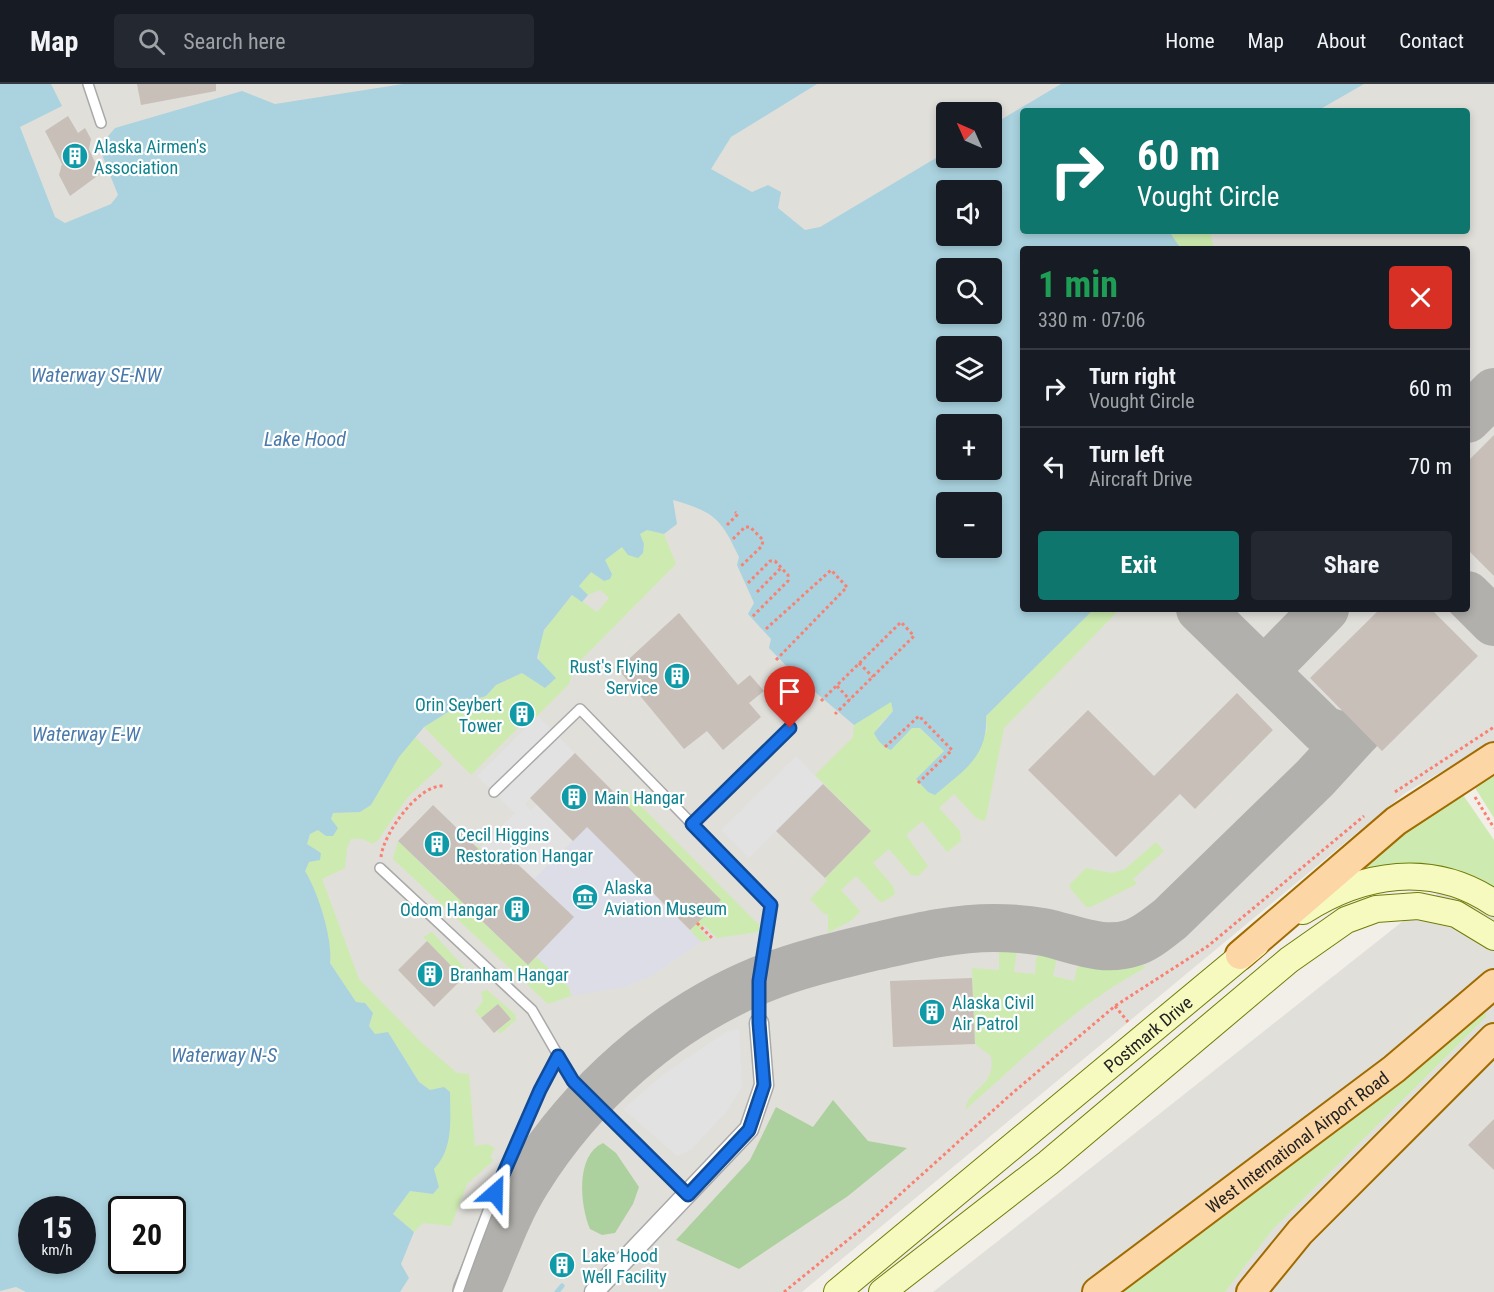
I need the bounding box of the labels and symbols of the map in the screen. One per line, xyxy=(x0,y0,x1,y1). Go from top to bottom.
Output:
north arrow xyxy=(936,102,1002,168)
place label: Alaska Airmen's Association xyxy=(94,136,207,178)
building icon: Alaska Airmen's Association xyxy=(60,141,90,171)
water label: Waterway SE-NW xyxy=(31,363,162,387)
water label: Lake Hood xyxy=(264,427,346,451)
place label: Rust's Flying Service xyxy=(569,656,658,698)
building icon: Rust's Flying Service xyxy=(662,661,692,691)
pin xyxy=(764,666,815,728)
place label: Orin Seybert Tower xyxy=(415,694,503,736)
building icon: Orin Seybert Tower xyxy=(507,699,537,729)
water label: Waterway E-W xyxy=(32,722,141,746)
building icon: Main Hangar xyxy=(559,782,589,812)
place label: Main Hangar xyxy=(594,787,685,808)
place label: Cecil Higgins Restoration Hangar xyxy=(456,824,593,866)
building icon: Cecil Higgins Restoration Hangar xyxy=(422,829,452,859)
place label: Alaska Aviation Museum xyxy=(604,877,727,919)
museum icon: Alaska Aviation Museum xyxy=(570,882,600,912)
building icon: Odom Hangar xyxy=(502,894,532,924)
place label: Odom Hangar xyxy=(400,899,499,920)
building icon: Branham Hangar xyxy=(415,959,445,989)
place label: Branham Hangar xyxy=(450,964,569,985)
street label: Postmark Drive xyxy=(1099,991,1196,1077)
place label: Alaska Civil Air Patrol xyxy=(952,992,1035,1034)
building icon: Alaska Civil Air Patrol xyxy=(917,997,947,1027)
water label: Waterway N-S xyxy=(171,1043,278,1067)
street label: West International Airport Road xyxy=(1201,1067,1392,1217)
position arrow xyxy=(463,1161,527,1225)
speed limit sign: 20 xyxy=(108,1196,186,1274)
place label: Lake Hood Well Facility xyxy=(582,1245,667,1287)
building icon: Lake Hood Well Facility xyxy=(547,1250,577,1280)

